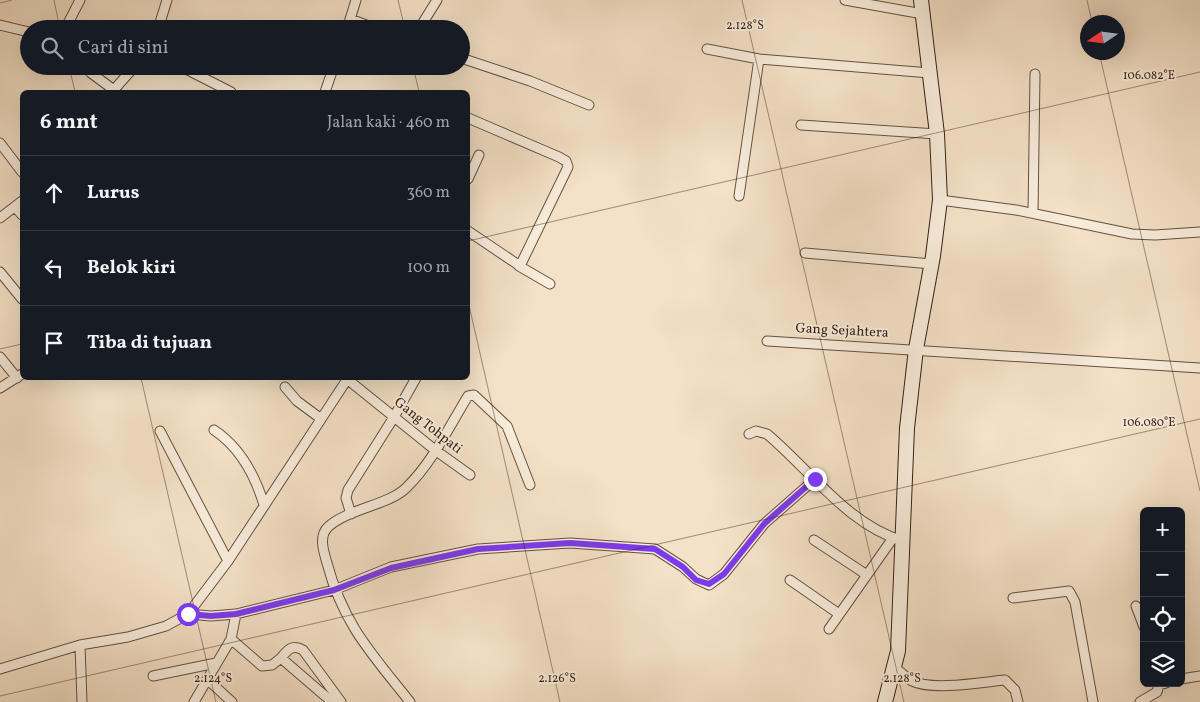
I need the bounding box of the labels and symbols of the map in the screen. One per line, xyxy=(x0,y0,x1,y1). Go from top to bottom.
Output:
north arrow xyxy=(1080,15,1125,60)
text: 2.128°S xyxy=(726,18,764,34)
text: 106.082°E xyxy=(1123,68,1175,84)
street label: Gang Sejahtera xyxy=(795,319,889,343)
street label: Gang Tohpati xyxy=(390,393,466,459)
text: 106.080°E xyxy=(1123,415,1175,431)
route end xyxy=(804,468,827,491)
route start xyxy=(177,603,200,626)
text: 2.124°S xyxy=(194,671,232,687)
text: 2.126°S xyxy=(538,671,576,687)
text: 2.128°S xyxy=(883,671,921,687)

